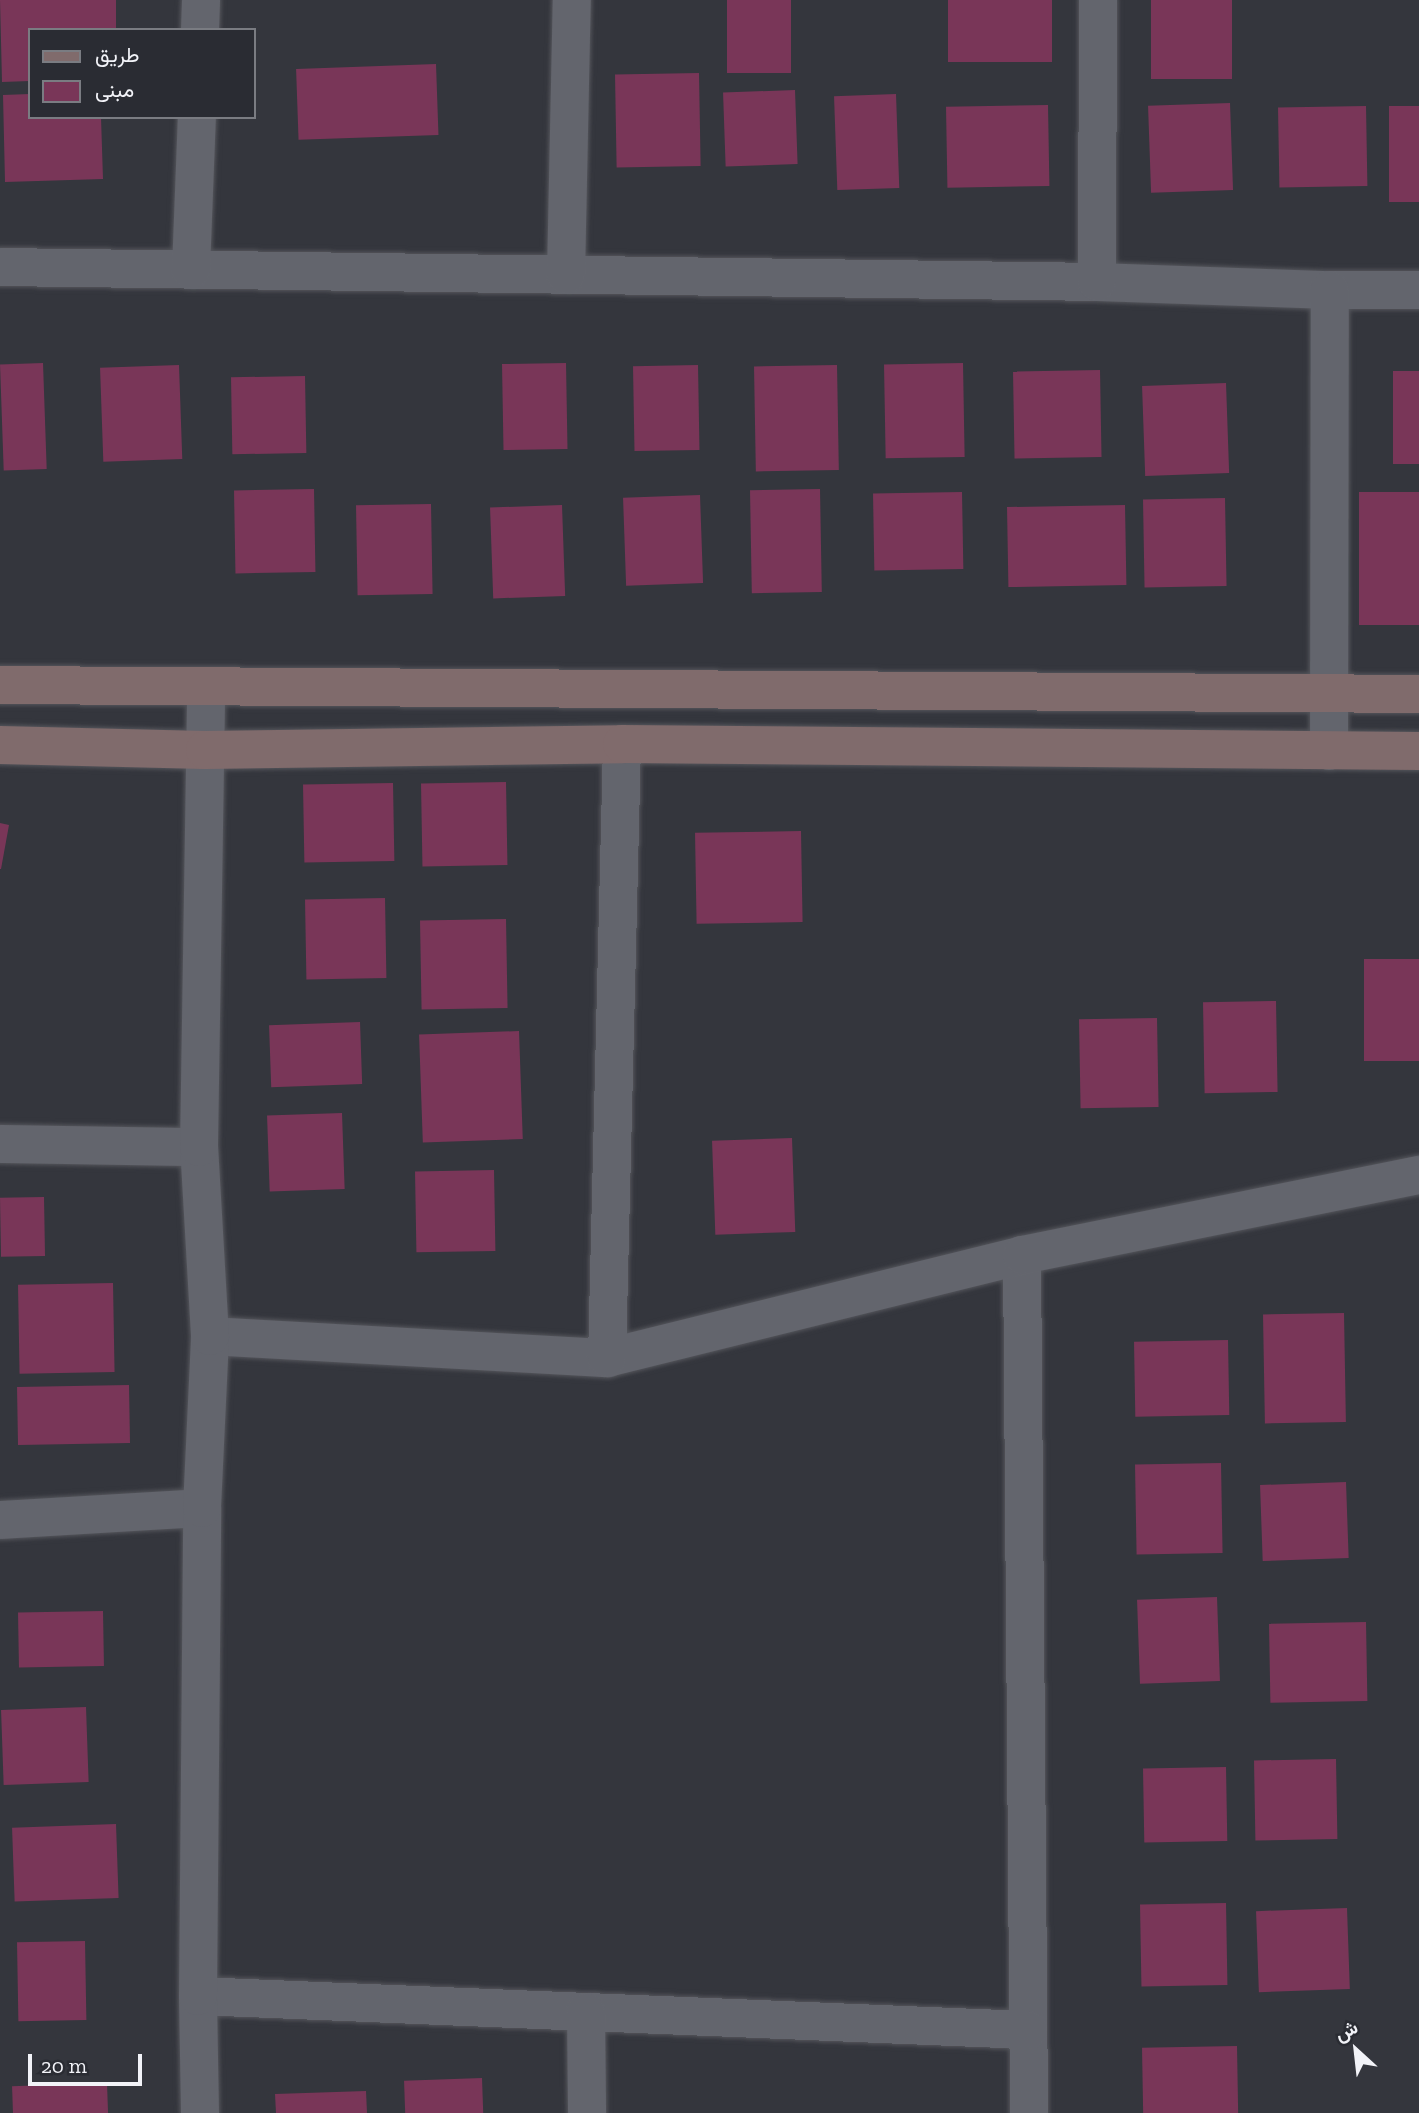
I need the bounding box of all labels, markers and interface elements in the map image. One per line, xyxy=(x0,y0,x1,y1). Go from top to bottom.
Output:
legend xyxy=(28,28,256,119)
text: طريق xyxy=(95,42,140,67)
text: مبنى xyxy=(95,77,134,102)
north arrow xyxy=(1321,2015,1391,2085)
text: ش xyxy=(1331,2015,1362,2046)
scale bar xyxy=(32,2039,145,2084)
text: 20 m xyxy=(41,2053,87,2078)

